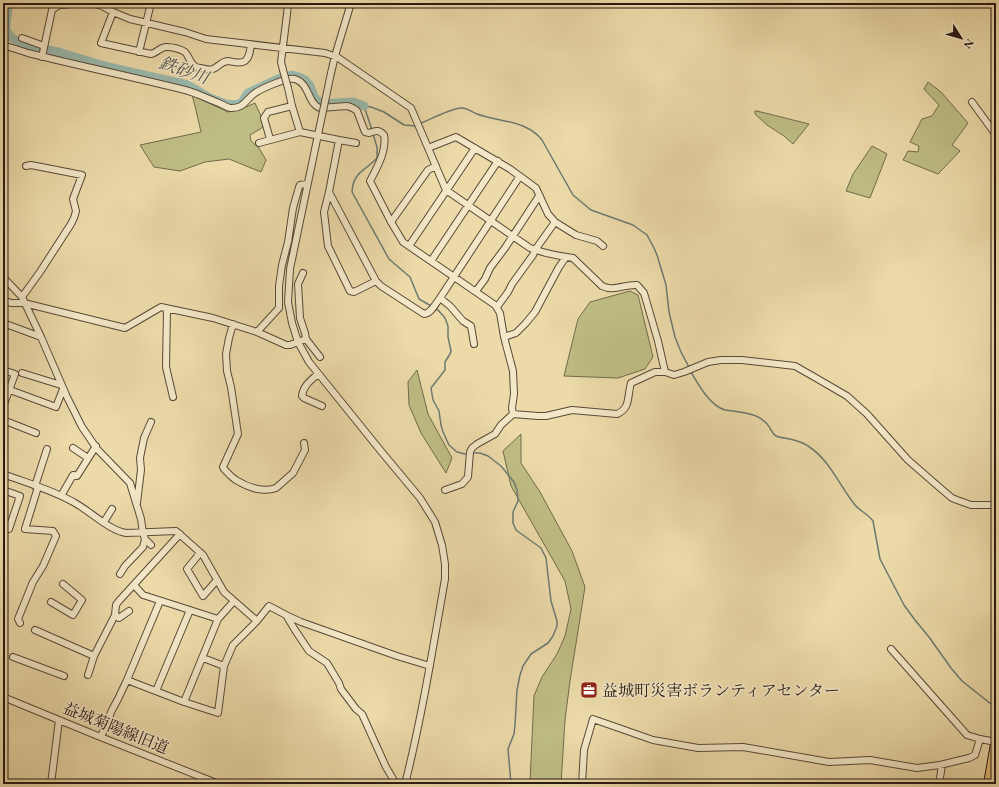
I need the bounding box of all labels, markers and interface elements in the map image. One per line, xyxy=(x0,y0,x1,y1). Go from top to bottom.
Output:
north arrow xyxy=(941,18,981,58)
text: N xyxy=(961,36,977,52)
water label: 鉄砂川 xyxy=(156,51,214,89)
office icon: 益城町災害ボランティアセンター xyxy=(579,680,599,700)
place label: 益城町災害ボランティアセンター xyxy=(602,680,840,701)
street label: 益城菊陽線旧道 xyxy=(60,697,172,759)

